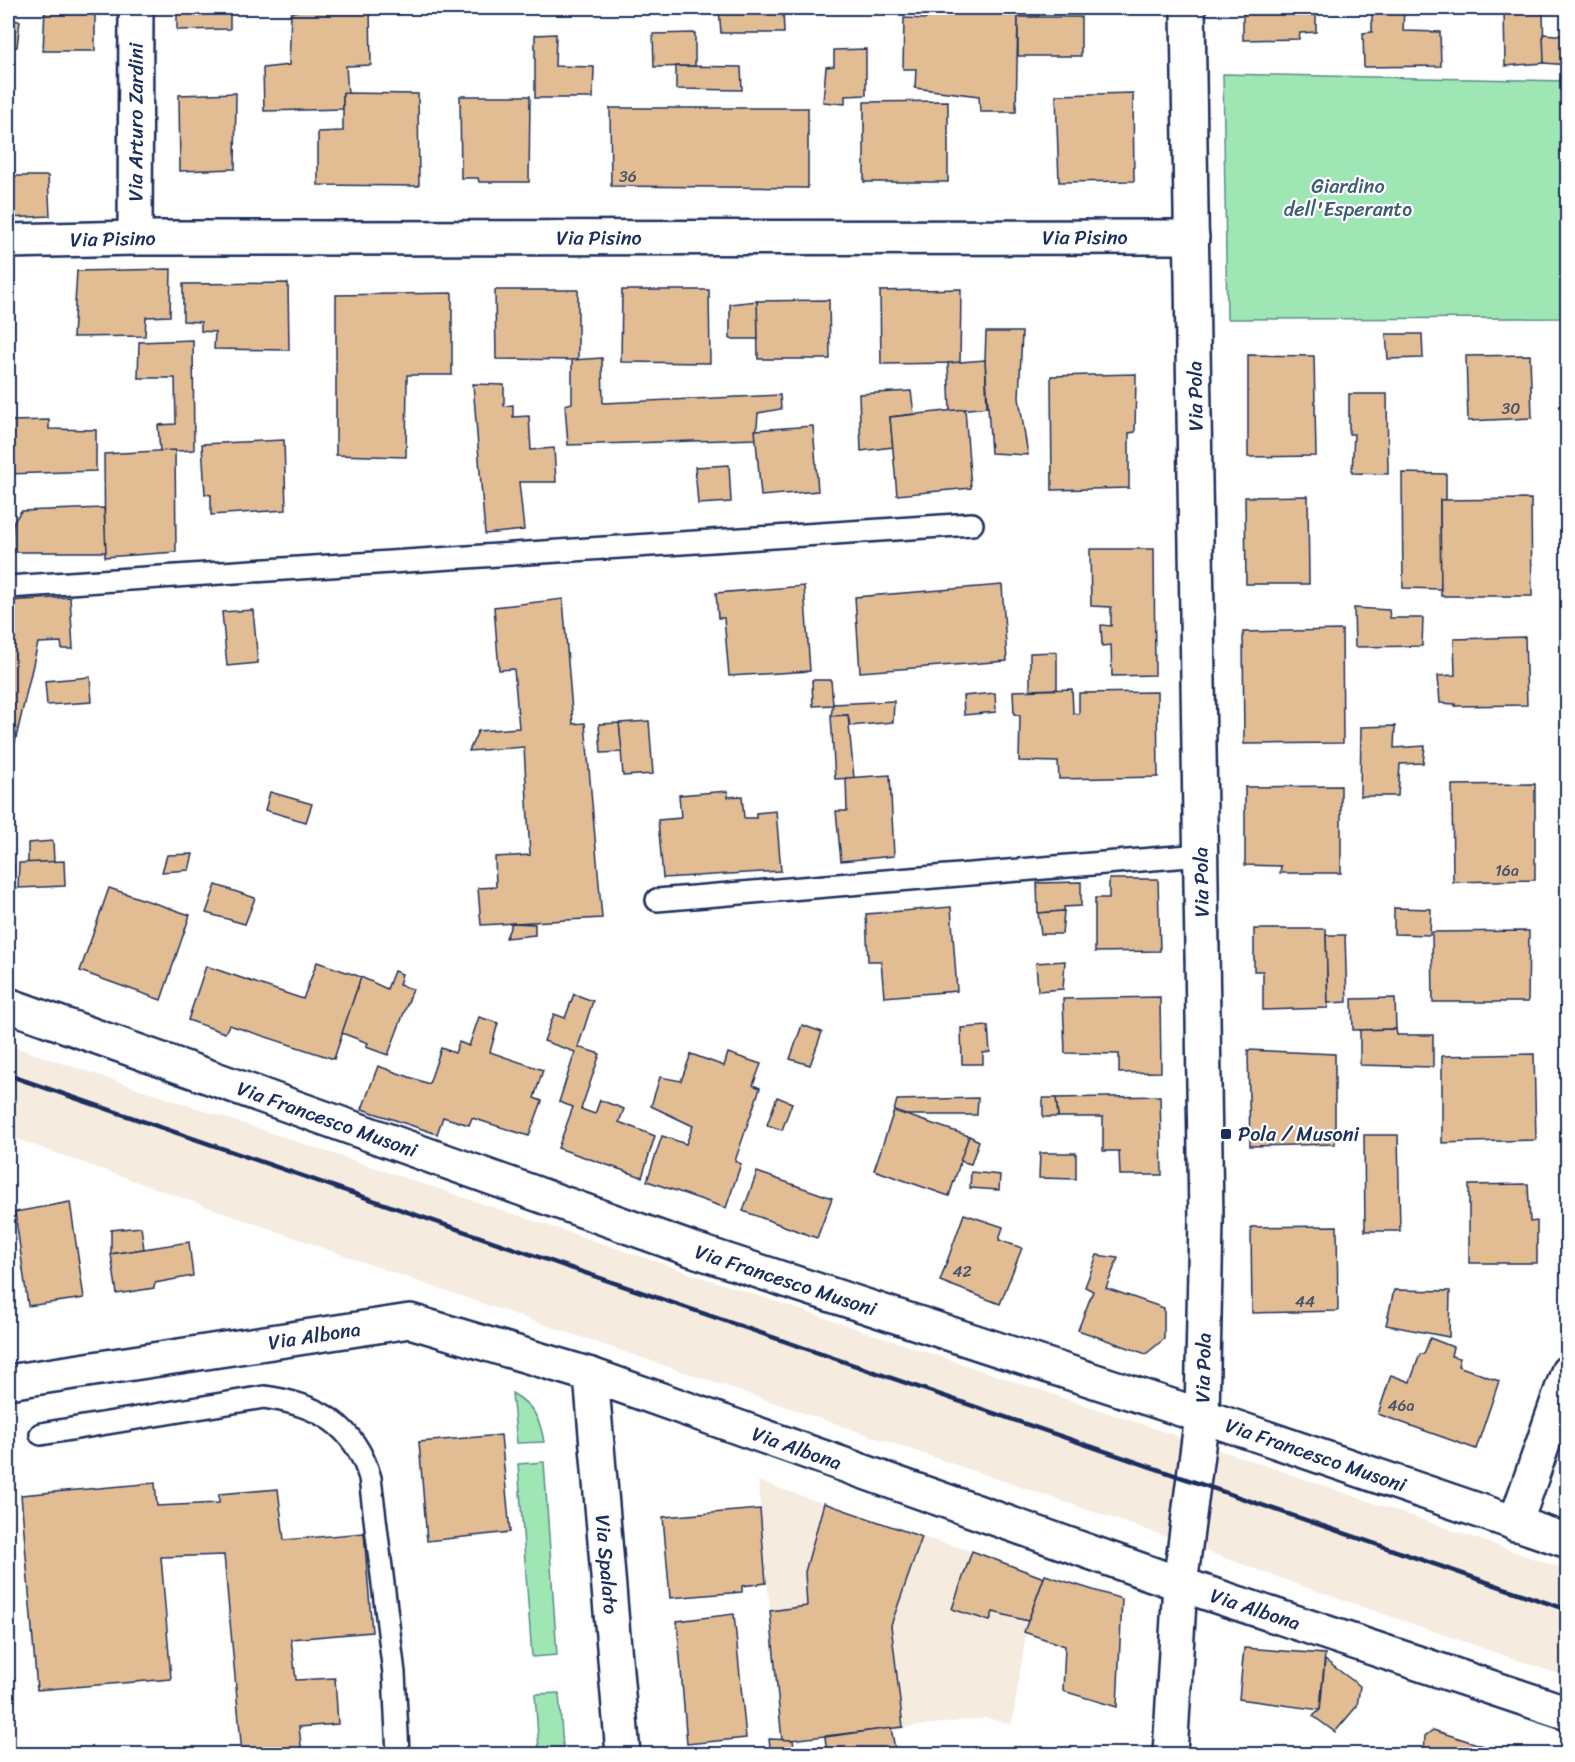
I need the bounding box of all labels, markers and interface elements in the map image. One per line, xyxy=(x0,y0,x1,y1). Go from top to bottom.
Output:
street label: Via Arturo Zardini xyxy=(118,41,154,201)
house number: 36 xyxy=(619,162,637,191)
park label: Giardino dell'Esperanto xyxy=(1284,169,1412,227)
street label: Via Pisino xyxy=(1042,220,1128,255)
street label: Via Pisino xyxy=(70,221,156,258)
street label: Via Pisino xyxy=(556,221,642,256)
street label: Via Pola xyxy=(1177,361,1214,431)
house number: 30 xyxy=(1502,394,1520,423)
street label: Via Pola xyxy=(1183,847,1220,917)
house number: 16a xyxy=(1495,856,1519,885)
street label: Via Francesco Musoni xyxy=(232,1071,423,1168)
place label: Pola / Musoni xyxy=(1238,1117,1360,1152)
marker: Pola / Musoni xyxy=(1219,1127,1233,1141)
street label: Via Francesco Musoni xyxy=(690,1234,882,1327)
house number: 42 xyxy=(952,1257,972,1286)
house number: 44 xyxy=(1295,1287,1315,1316)
street label: Via Albona xyxy=(266,1312,363,1360)
street label: Via Pola xyxy=(1185,1332,1222,1403)
house number: 46a xyxy=(1387,1391,1415,1420)
street label: Via Francesco Musoni xyxy=(1220,1408,1412,1503)
street label: Via Albona xyxy=(747,1416,846,1481)
street label: Via Spalato xyxy=(585,1513,628,1616)
street label: Via Albona xyxy=(1206,1578,1305,1641)

